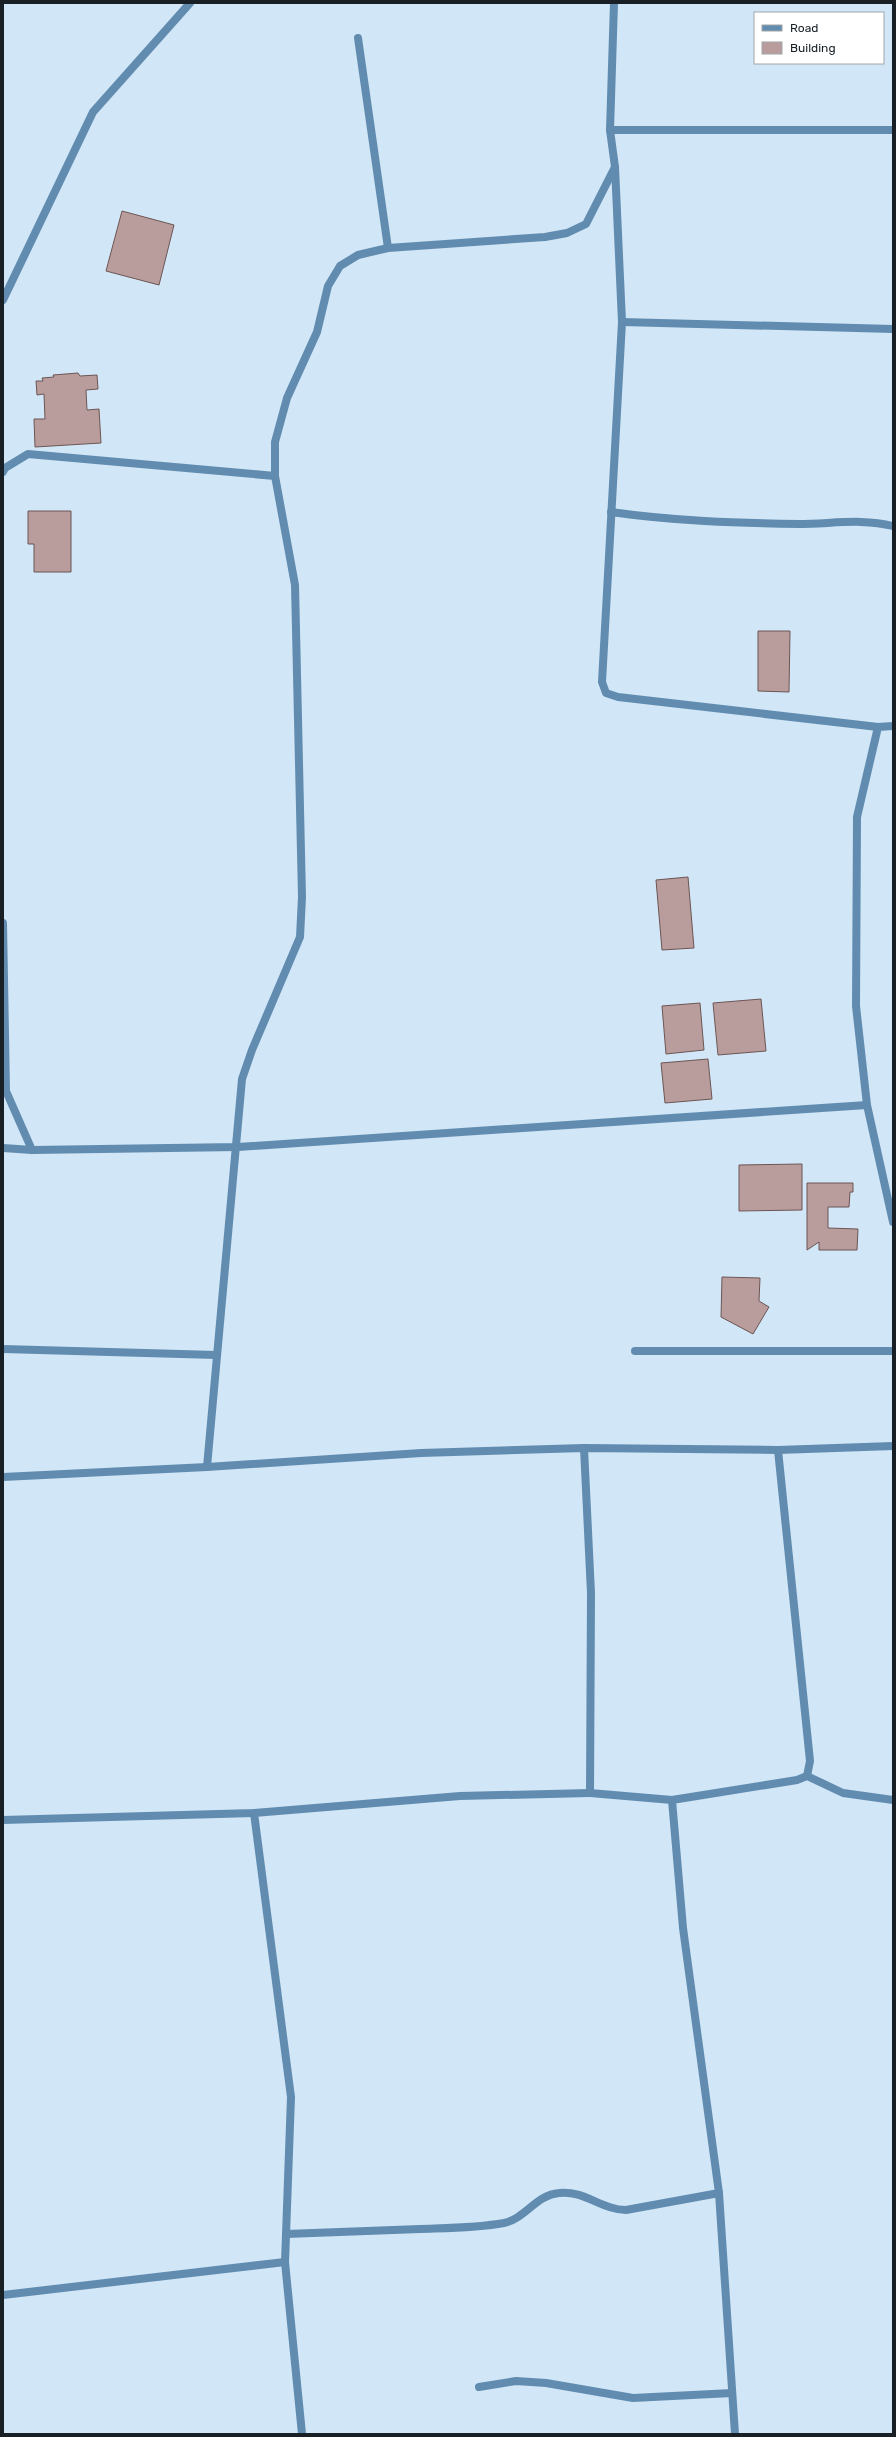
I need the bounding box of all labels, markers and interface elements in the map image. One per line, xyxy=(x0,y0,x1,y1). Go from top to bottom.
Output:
legend xyxy=(754,12,884,64)
text: Road xyxy=(790,21,818,35)
text: Building xyxy=(790,41,836,55)

